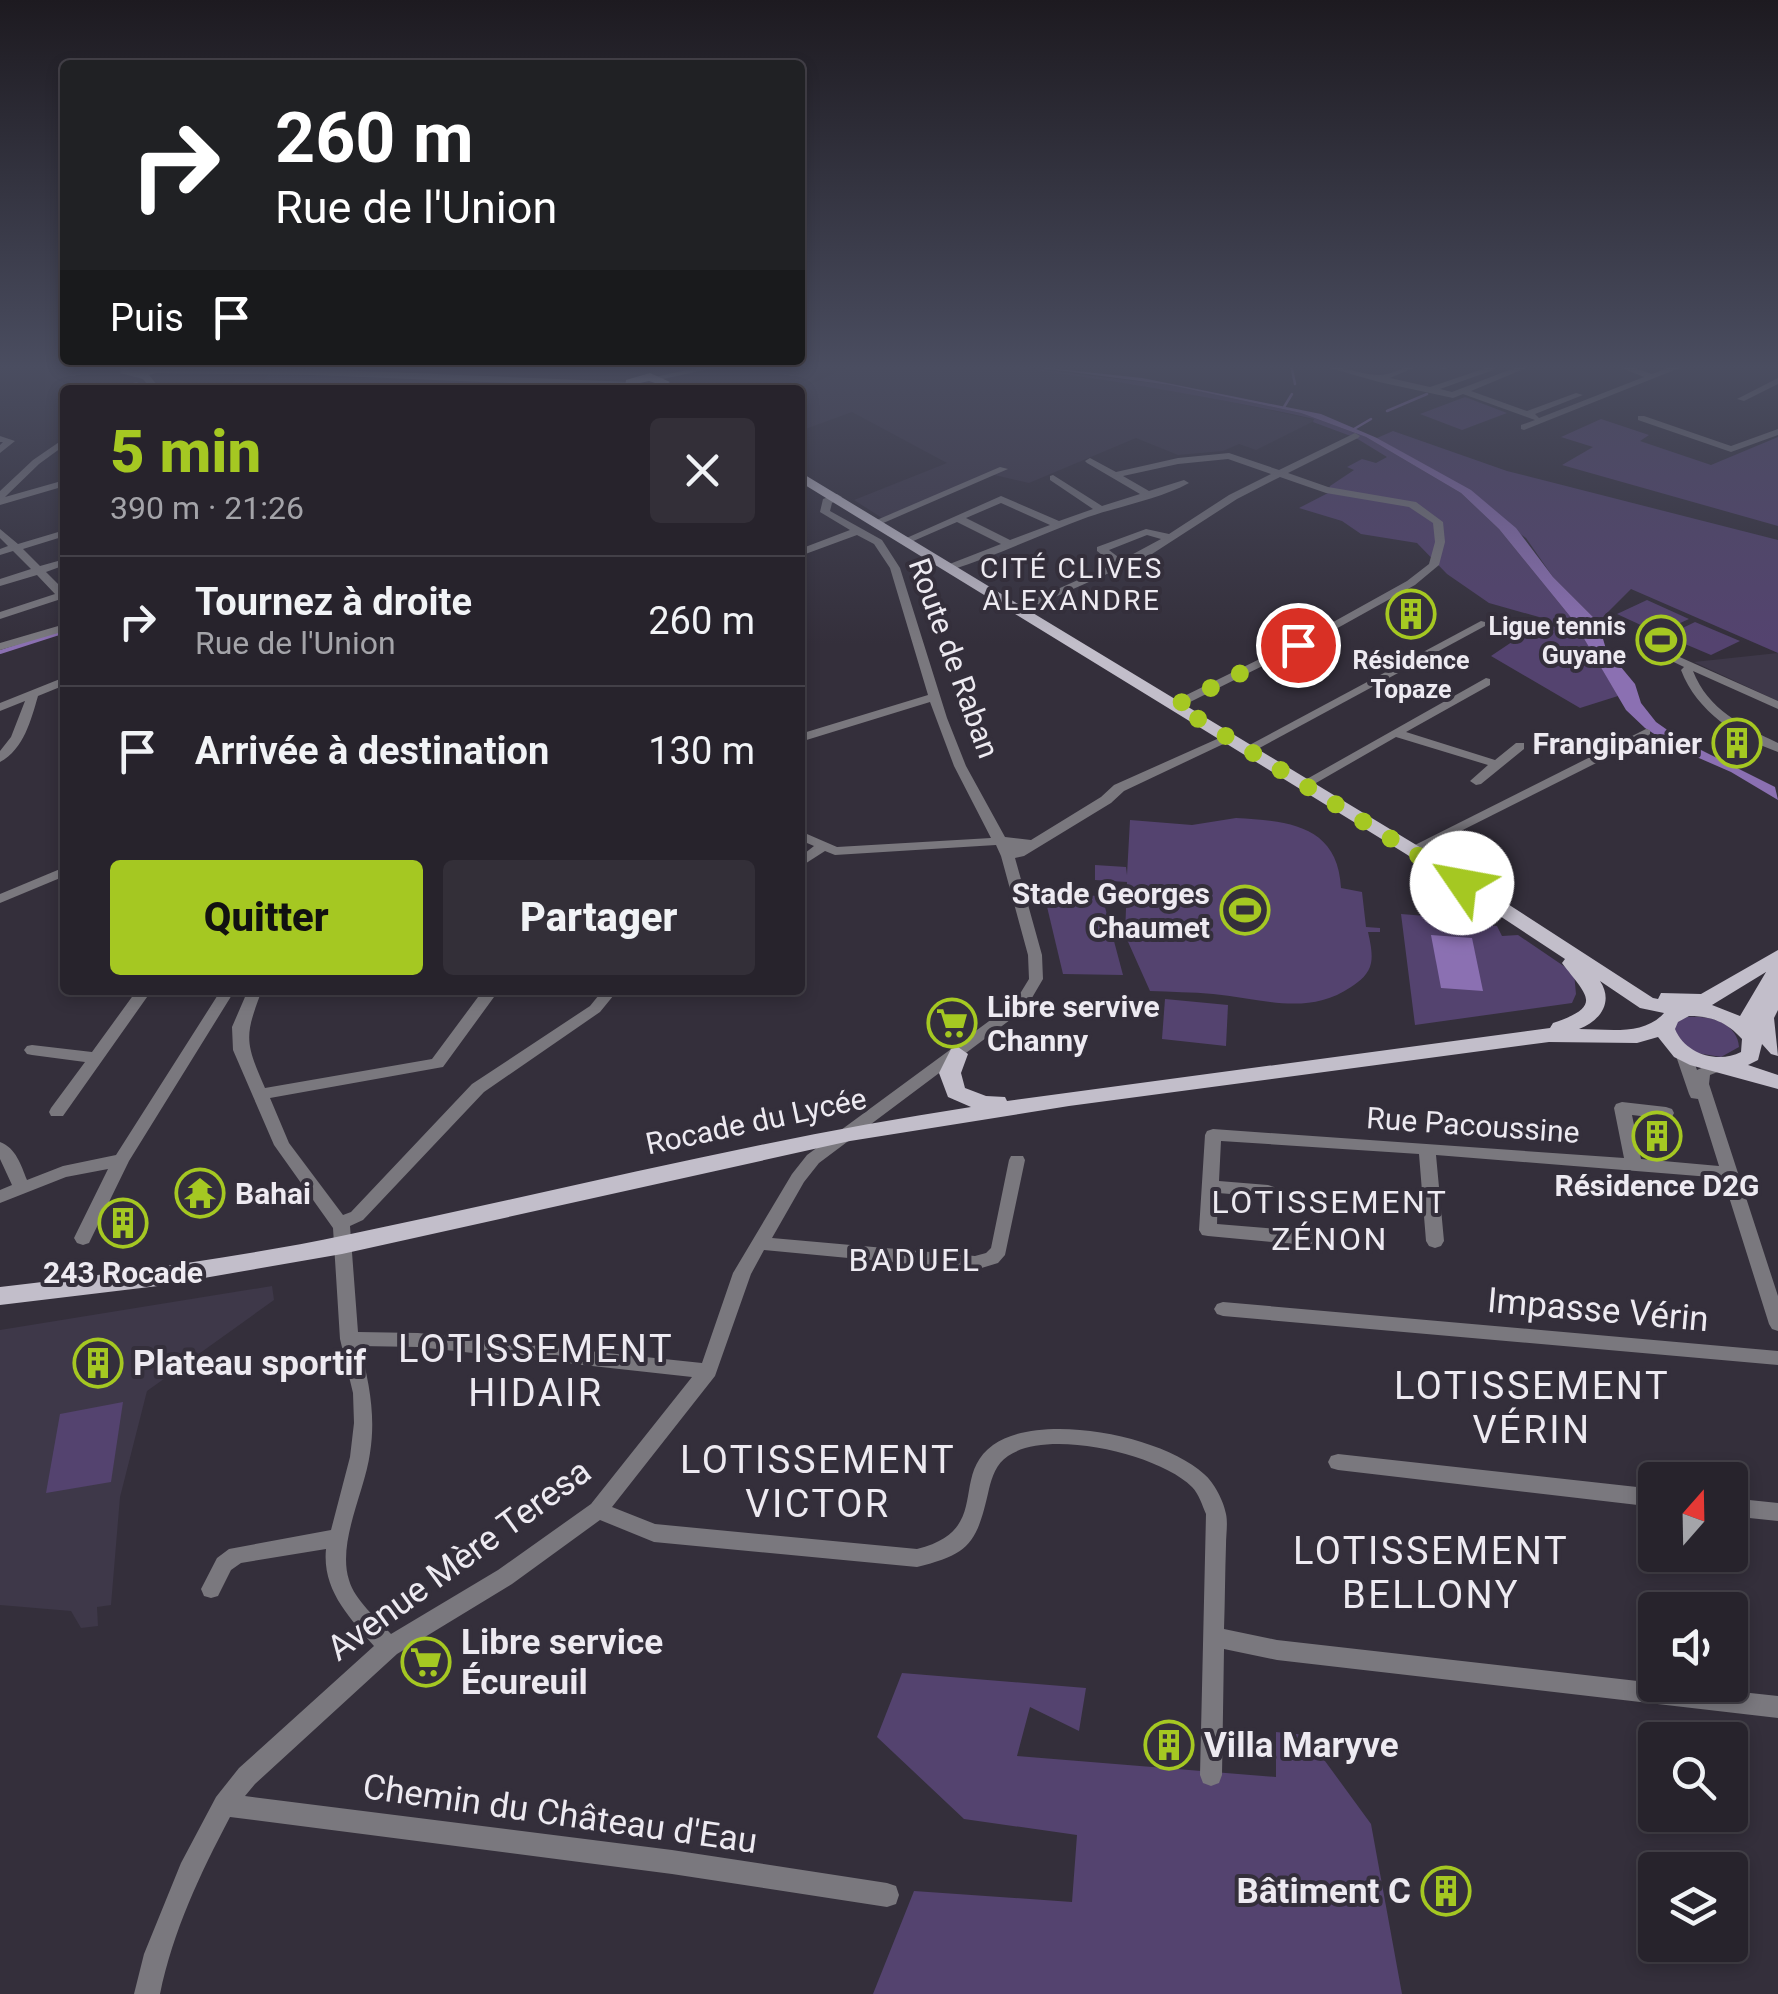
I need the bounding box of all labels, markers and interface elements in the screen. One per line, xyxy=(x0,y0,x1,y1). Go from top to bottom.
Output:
text: 260 m xyxy=(275,97,474,179)
icon: right xyxy=(110,100,240,230)
text: Rue de l'Union xyxy=(275,181,557,234)
icon: arrive xyxy=(204,290,259,345)
text: Puis xyxy=(110,296,184,340)
text: 5 min xyxy=(110,416,261,487)
button: close xyxy=(650,418,755,523)
text: 390 m · 21:26 xyxy=(110,489,304,527)
district label: CITÉ CLIVES ALEXANDRE xyxy=(980,552,1164,617)
street label: Route de Raban xyxy=(902,553,1006,763)
text: Tournez à droite xyxy=(195,580,472,624)
building icon: Résidence Topaze xyxy=(1385,588,1437,640)
icon: right xyxy=(110,594,165,649)
text: 260 m xyxy=(648,599,755,643)
pin xyxy=(1256,603,1341,688)
place label: Ligue tennis Guyane xyxy=(1488,612,1626,670)
sports icon: Ligue tennis Guyane xyxy=(1635,614,1687,666)
icon: arrive xyxy=(1271,618,1326,673)
text: Rue de l'Union xyxy=(195,624,396,662)
place label: Résidence Topaze xyxy=(1352,646,1470,704)
building icon: Frangipanier xyxy=(1711,717,1763,769)
icon: arrive xyxy=(110,724,165,779)
place label: Frangipanier xyxy=(1533,726,1702,761)
text: Arrivée à destination xyxy=(195,729,549,773)
text: 130 m xyxy=(648,729,755,773)
position arrow xyxy=(1410,831,1514,935)
button: Quitter xyxy=(110,860,423,975)
button: Partager xyxy=(443,860,755,975)
place label: Stade Georges Chaumet xyxy=(1012,876,1210,945)
sports icon: Stade Georges Chaumet xyxy=(1219,884,1271,936)
place label: Libre servive Channy xyxy=(987,989,1160,1058)
supermarket icon: Libre servive Channy xyxy=(926,997,978,1049)
street label: Rocade du Lycée xyxy=(643,1081,869,1161)
street label: Rue Pacoussine xyxy=(1365,1100,1581,1150)
building icon: Résidence D2G xyxy=(1631,1110,1683,1162)
temple icon: Bahai xyxy=(174,1167,226,1219)
place label: Résidence D2G xyxy=(1554,1168,1760,1203)
place label: Bahai xyxy=(235,1176,311,1211)
district label: LOTISSEMENT ZÉNON xyxy=(1212,1183,1448,1258)
building icon: 243 Rocade xyxy=(97,1197,149,1249)
district label: BADUEL xyxy=(849,1241,981,1279)
place label: 243 Rocade xyxy=(43,1255,203,1290)
street label: Impasse Vérin xyxy=(1486,1280,1710,1340)
district label: LOTISSEMENT HIDAIR xyxy=(398,1327,674,1415)
building icon: Plateau sportif xyxy=(72,1337,124,1389)
place label: Plateau sportif xyxy=(133,1343,367,1384)
district label: LOTISSEMENT VÉRIN xyxy=(1394,1364,1670,1452)
district label: LOTISSEMENT VICTOR xyxy=(680,1438,956,1526)
street label: Avenue Mère Teresa xyxy=(319,1451,599,1669)
north arrow xyxy=(1638,1462,1748,1572)
map controls xyxy=(1638,1462,1748,1962)
district label: LOTISSEMENT BELLONY xyxy=(1293,1529,1569,1617)
button: sound xyxy=(1638,1592,1748,1702)
place label: Libre service Écureuil xyxy=(461,1622,663,1703)
supermarket icon: Libre service Écureuil xyxy=(400,1636,452,1688)
building icon: Villa Maryve xyxy=(1143,1719,1195,1771)
button: search xyxy=(1638,1722,1748,1832)
place label: Villa Maryve xyxy=(1204,1725,1399,1766)
street label: Chemin du Château d'Eau xyxy=(360,1766,760,1862)
button: layers xyxy=(1638,1852,1748,1962)
building icon: Bâtiment C xyxy=(1420,1865,1472,1917)
place label: Bâtiment C xyxy=(1237,1871,1411,1912)

